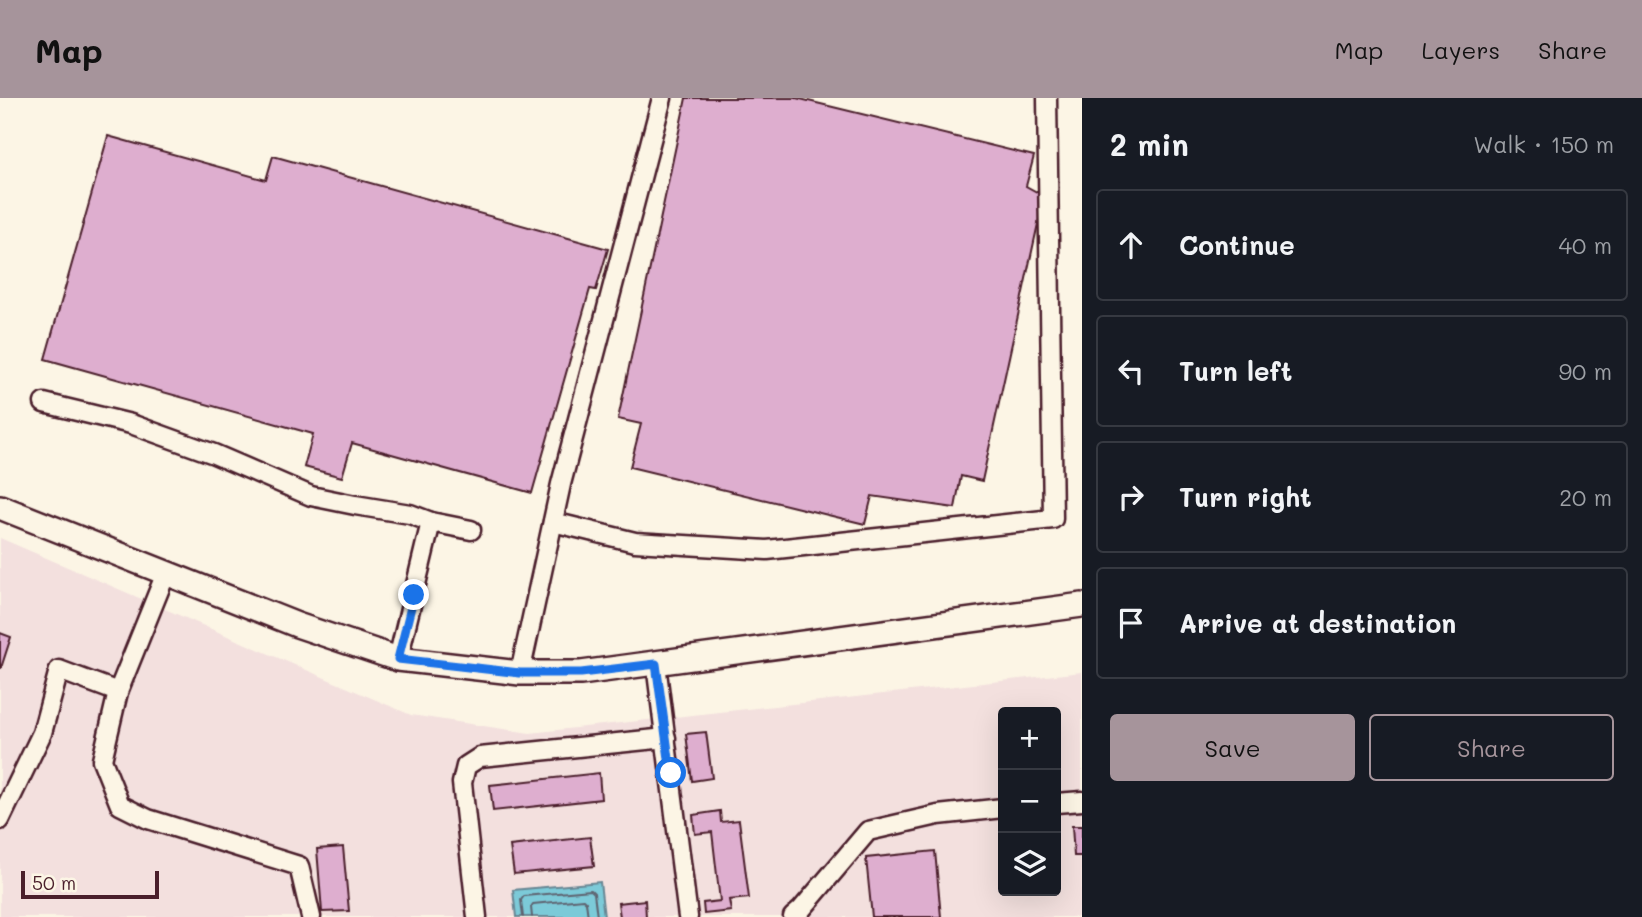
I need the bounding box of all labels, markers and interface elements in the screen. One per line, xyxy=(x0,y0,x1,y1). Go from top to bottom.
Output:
text: Map xyxy=(35,28,103,71)
text: Map xyxy=(1335,34,1383,65)
text: Layers xyxy=(1421,34,1500,65)
text: Share xyxy=(1538,34,1607,65)
text: 2 min xyxy=(1110,124,1189,164)
text: Walk · 150 m xyxy=(1473,129,1614,159)
icon: ahead xyxy=(1112,226,1150,264)
text: Continue xyxy=(1179,228,1295,262)
text: 40 m xyxy=(1559,230,1612,260)
icon: left xyxy=(1112,352,1150,390)
text: Turn left xyxy=(1179,354,1292,388)
text: 90 m xyxy=(1559,356,1612,386)
icon: right xyxy=(1112,478,1150,516)
text: Turn right xyxy=(1179,480,1312,514)
text: 20 m xyxy=(1559,482,1612,512)
route end xyxy=(398,579,429,610)
icon: arrive xyxy=(1112,604,1150,642)
text: Arrive at destination xyxy=(1179,606,1456,640)
map controls xyxy=(998,707,1061,896)
button: + xyxy=(998,707,1061,770)
button: Save xyxy=(1110,714,1355,781)
button: Share xyxy=(1369,714,1614,781)
route start xyxy=(655,757,686,788)
button: − xyxy=(998,770,1061,833)
button: layers xyxy=(998,833,1061,896)
scale bar xyxy=(21,868,159,900)
text: 50 m xyxy=(32,870,76,895)

